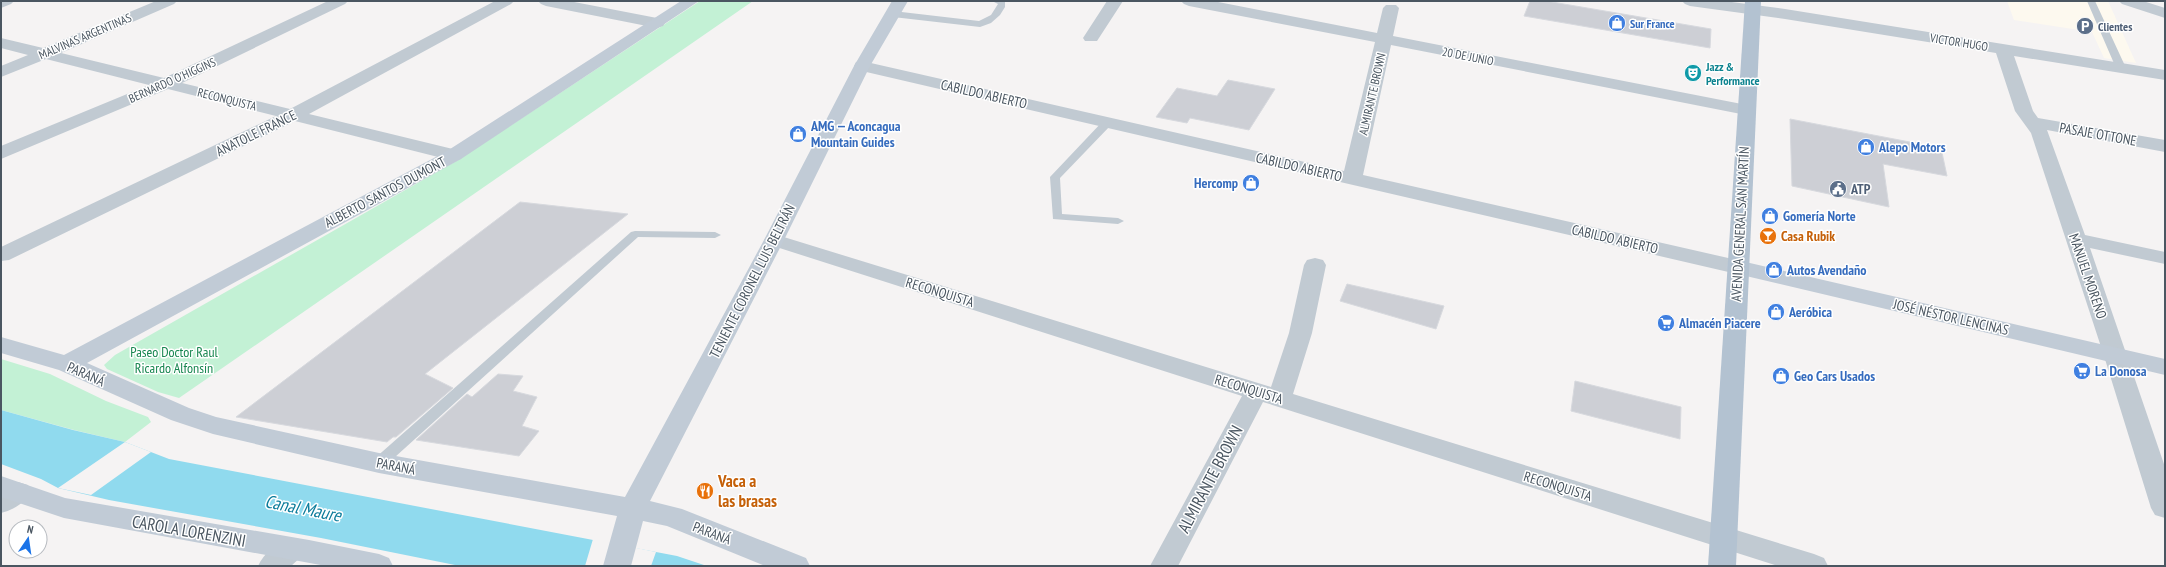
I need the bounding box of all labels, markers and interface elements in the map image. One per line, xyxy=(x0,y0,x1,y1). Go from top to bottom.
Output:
street label: MALVINAS ARGENTINAS xyxy=(36,10,134,62)
shop icon: Sur France xyxy=(1607,13,1627,33)
place label: Sur France xyxy=(1630,16,1675,31)
parking icon: Clientes xyxy=(2075,16,2095,36)
place label: Clientes xyxy=(2098,19,2132,34)
street label: VICTOR HUGO xyxy=(1928,30,1989,54)
street label: 20 DE JUNIO xyxy=(1441,44,1496,68)
street label: ALMIRANTE BROWN xyxy=(1355,52,1389,136)
street label: BERNARDO O'HIGGINS xyxy=(126,54,218,106)
place label: Jazz & Performance xyxy=(1705,59,1760,88)
theatre icon: Jazz & Performance xyxy=(1683,63,1703,83)
street label: CABILDO ABIERTO xyxy=(939,75,1029,113)
street label: RECONQUISTA xyxy=(196,84,258,114)
street label: ANATOLE FRANCE xyxy=(213,106,299,160)
place label: AMG — Aconcagua Mountain Guides xyxy=(810,117,901,151)
street label: PASAJE OTTONE xyxy=(2058,118,2138,150)
shop icon: AMG — Aconcagua Mountain Guides xyxy=(788,124,808,144)
shop icon: Alepo Motors xyxy=(1856,137,1876,157)
place label: Alepo Motors xyxy=(1878,138,1946,156)
street label: AVENIDA GENERAL SAN MARTÍN xyxy=(1727,146,1753,302)
street label: CABILDO ABIERTO xyxy=(1254,148,1344,186)
street label: ALBERTO SANTOS DUMONT xyxy=(321,152,450,232)
shop icon: Hercomp xyxy=(1241,173,1261,193)
place label: Hercomp xyxy=(1194,174,1238,192)
public building icon: ATP xyxy=(1828,179,1848,199)
place label: ATP xyxy=(1850,180,1871,198)
street label: TENIENTE CORONEL LUIS BELTRÁN xyxy=(705,201,799,361)
shop icon: Gomería Norte xyxy=(1760,206,1780,226)
place label: Gomería Norte xyxy=(1783,207,1856,225)
street label: CABILDO ABIERTO xyxy=(1570,220,1660,258)
bar icon: Casa Rubik xyxy=(1758,226,1778,246)
place label: Casa Rubik xyxy=(1781,227,1835,245)
street label: MANUEL MORENO xyxy=(2065,231,2111,321)
shop icon: Autos Avendaño xyxy=(1764,260,1784,280)
place label: Autos Avendaño xyxy=(1786,261,1867,279)
street label: RECONQUISTA xyxy=(904,273,977,311)
street label: JOSÉ NÉSTOR LENCINAS xyxy=(1891,295,2010,339)
shop icon: Aeróbica xyxy=(1766,302,1786,322)
place label: Aeróbica xyxy=(1788,303,1832,321)
supermarket icon: Almacén Piacere xyxy=(1656,313,1676,333)
place label: Almacén Piacere xyxy=(1678,314,1761,332)
park label: Paseo Doctor Raul Ricardo Alfonsín xyxy=(130,343,219,377)
street label: PARANÁ xyxy=(64,358,108,390)
supermarket icon: La Donosa xyxy=(2072,361,2092,381)
place label: La Donosa xyxy=(2095,362,2147,380)
shop icon: Geo Cars Usados xyxy=(1771,366,1791,386)
place label: Geo Cars Usados xyxy=(1794,367,1875,385)
street label: RECONQUISTA xyxy=(1213,370,1286,408)
street label: ALMIRANTE BROWN xyxy=(1172,421,1248,537)
street label: PARANÁ xyxy=(375,453,417,479)
street label: RECONQUISTA xyxy=(1522,467,1595,505)
place label: Vaca a las brasas xyxy=(717,470,777,512)
restaurant icon: Vaca a las brasas xyxy=(695,481,715,501)
water label: Canal Maure xyxy=(263,489,345,527)
street label: CAROLA LORENZINI xyxy=(130,510,248,552)
street label: PARANÁ xyxy=(690,518,734,549)
north arrow xyxy=(8,519,48,559)
text: N xyxy=(26,522,35,537)

